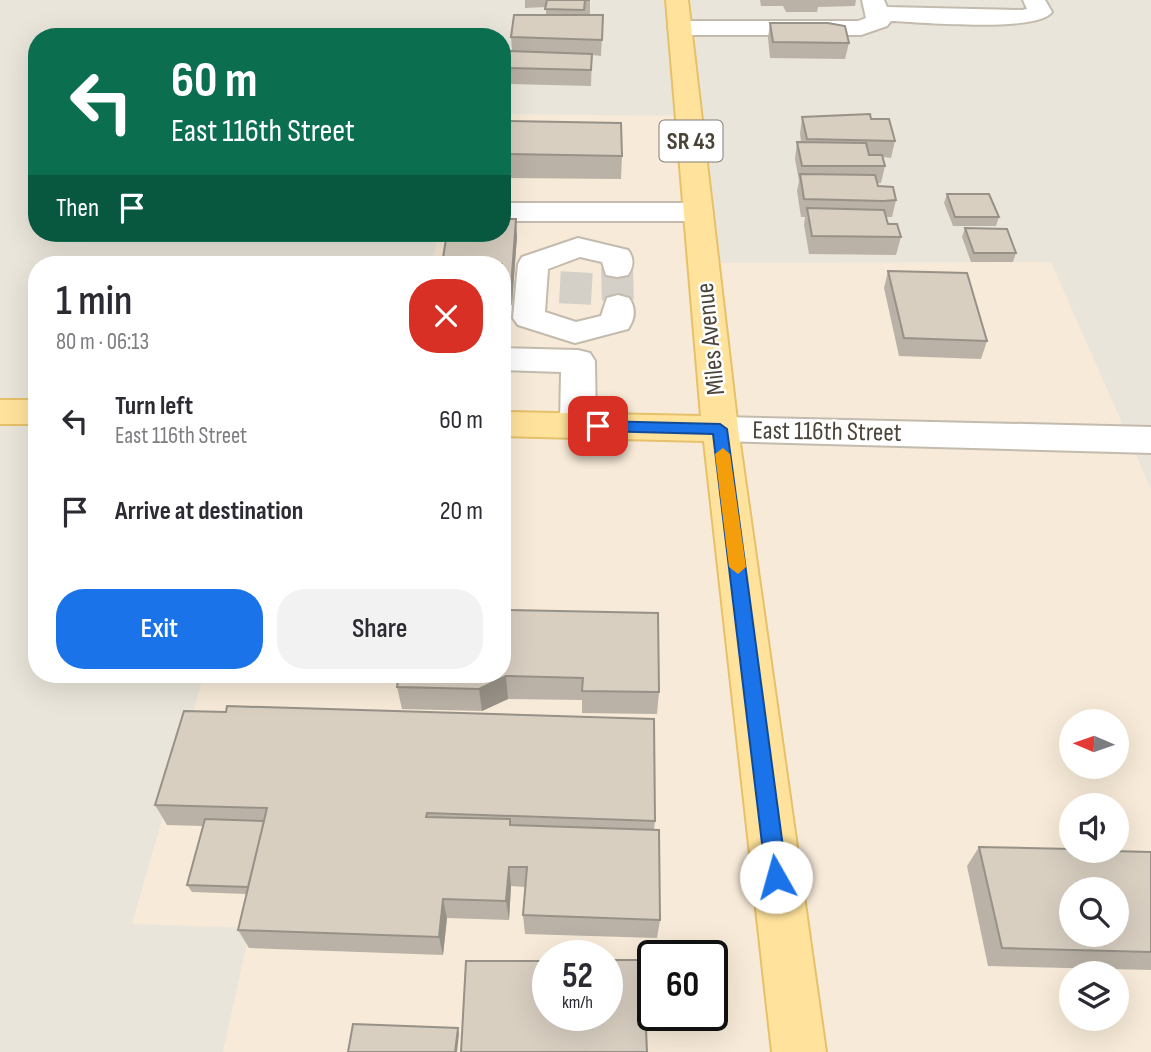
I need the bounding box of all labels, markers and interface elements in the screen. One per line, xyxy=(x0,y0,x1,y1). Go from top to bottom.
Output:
text: 60 m xyxy=(171,52,258,111)
icon: left xyxy=(56,56,147,147)
text: East 116th Street xyxy=(171,112,355,151)
road number: SR 43 xyxy=(660,120,722,162)
icon: arrive xyxy=(113,189,151,227)
text: Then xyxy=(56,193,99,224)
text: 1 min xyxy=(56,276,132,327)
button: close xyxy=(409,279,483,353)
street label: Miles Avenue xyxy=(690,281,732,397)
text: 80 m · 06:13 xyxy=(56,328,149,356)
text: Turn left xyxy=(115,391,193,422)
pin xyxy=(568,396,628,456)
icon: left xyxy=(56,402,94,440)
text: 60 m xyxy=(439,405,483,436)
icon: arrive xyxy=(579,407,617,445)
street label: East 116th Street xyxy=(752,415,902,449)
text: East 116th Street xyxy=(115,422,247,450)
icon: arrive xyxy=(56,493,94,531)
text: Arrive at destination xyxy=(115,496,303,527)
text: 20 m xyxy=(440,496,483,527)
button: Exit xyxy=(56,589,263,669)
button: Share xyxy=(277,589,483,669)
north arrow xyxy=(1059,709,1129,779)
map controls xyxy=(1059,709,1129,1031)
button: sound xyxy=(1059,793,1129,863)
position arrow xyxy=(739,840,813,914)
button: search xyxy=(1059,877,1129,947)
speed limit sign: 60 xyxy=(637,940,728,1031)
text: 52 xyxy=(562,955,593,998)
button: layers xyxy=(1059,961,1129,1031)
text: km/h xyxy=(562,992,593,1013)

